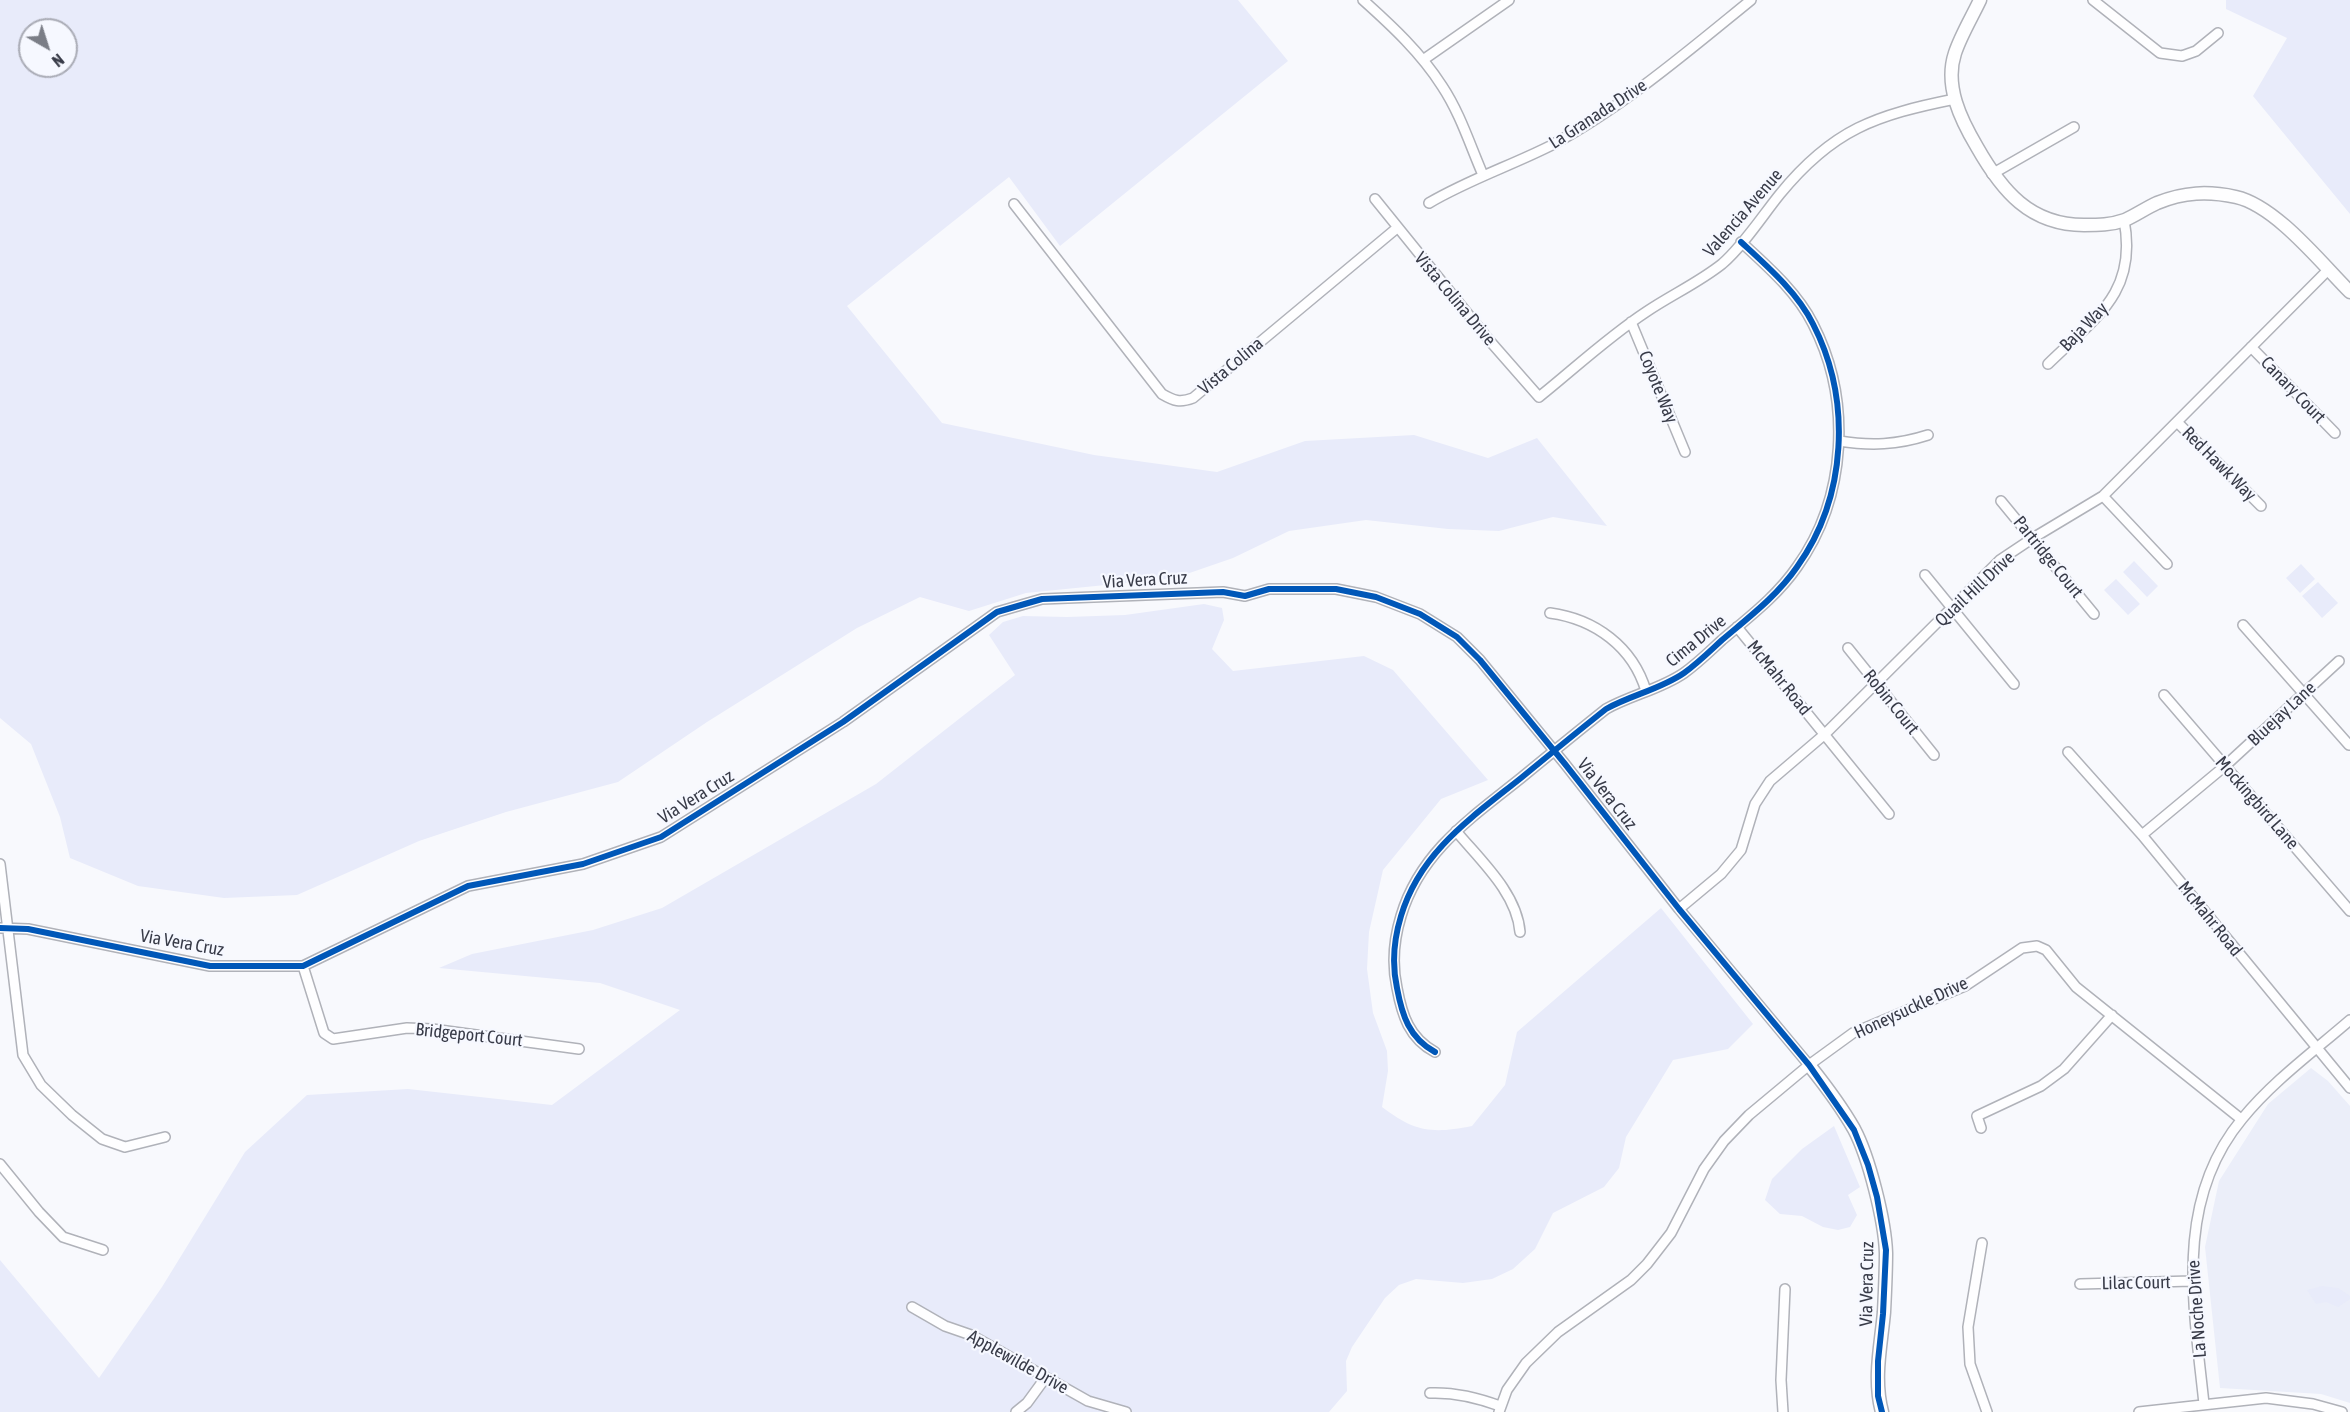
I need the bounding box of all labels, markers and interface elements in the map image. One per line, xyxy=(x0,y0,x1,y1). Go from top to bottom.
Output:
north arrow xyxy=(18,18,78,78)
text: N xyxy=(49,50,67,70)
street label: La Granada Drive xyxy=(1545,74,1651,154)
street label: Valencia Avenue xyxy=(1699,165,1787,261)
street label: Vista Colina Drive xyxy=(1410,248,1500,350)
street label: Baja Way xyxy=(2055,298,2113,356)
street label: Vista Colina xyxy=(1194,333,1268,399)
street label: Coyote Way xyxy=(1634,348,1682,426)
street label: Canary Court xyxy=(2256,352,2330,428)
street label: Red Hawk Way xyxy=(2177,422,2261,506)
street label: Partridge Court xyxy=(2009,512,2087,602)
street label: Quail Hill Drive xyxy=(1931,547,2019,631)
street label: Via Vera Cruz xyxy=(1102,567,1188,593)
street label: Cima Drive xyxy=(1662,610,1730,672)
street label: McMahr Road xyxy=(1742,636,1816,720)
street label: Robin Court xyxy=(1858,665,1924,739)
street label: Bluejay Lane xyxy=(2244,677,2320,751)
street label: Mockingbird Lane xyxy=(2211,752,2303,854)
street label: Via Vera Cruz xyxy=(1572,754,1642,834)
street label: Via Vera Cruz xyxy=(654,765,738,829)
street label: McMahr Road xyxy=(2173,877,2247,961)
street label: Via Vera Cruz xyxy=(138,925,226,961)
street label: Honeysuckle Drive xyxy=(1851,972,1971,1044)
street label: Bridgeport Court xyxy=(414,1019,524,1051)
street label: Via Vera Cruz xyxy=(1855,1242,1879,1326)
street label: La Noche Drive xyxy=(2183,1259,2211,1359)
street label: Lilac Court xyxy=(2101,1272,2171,1294)
street label: Applewilde Drive xyxy=(964,1325,1072,1399)

